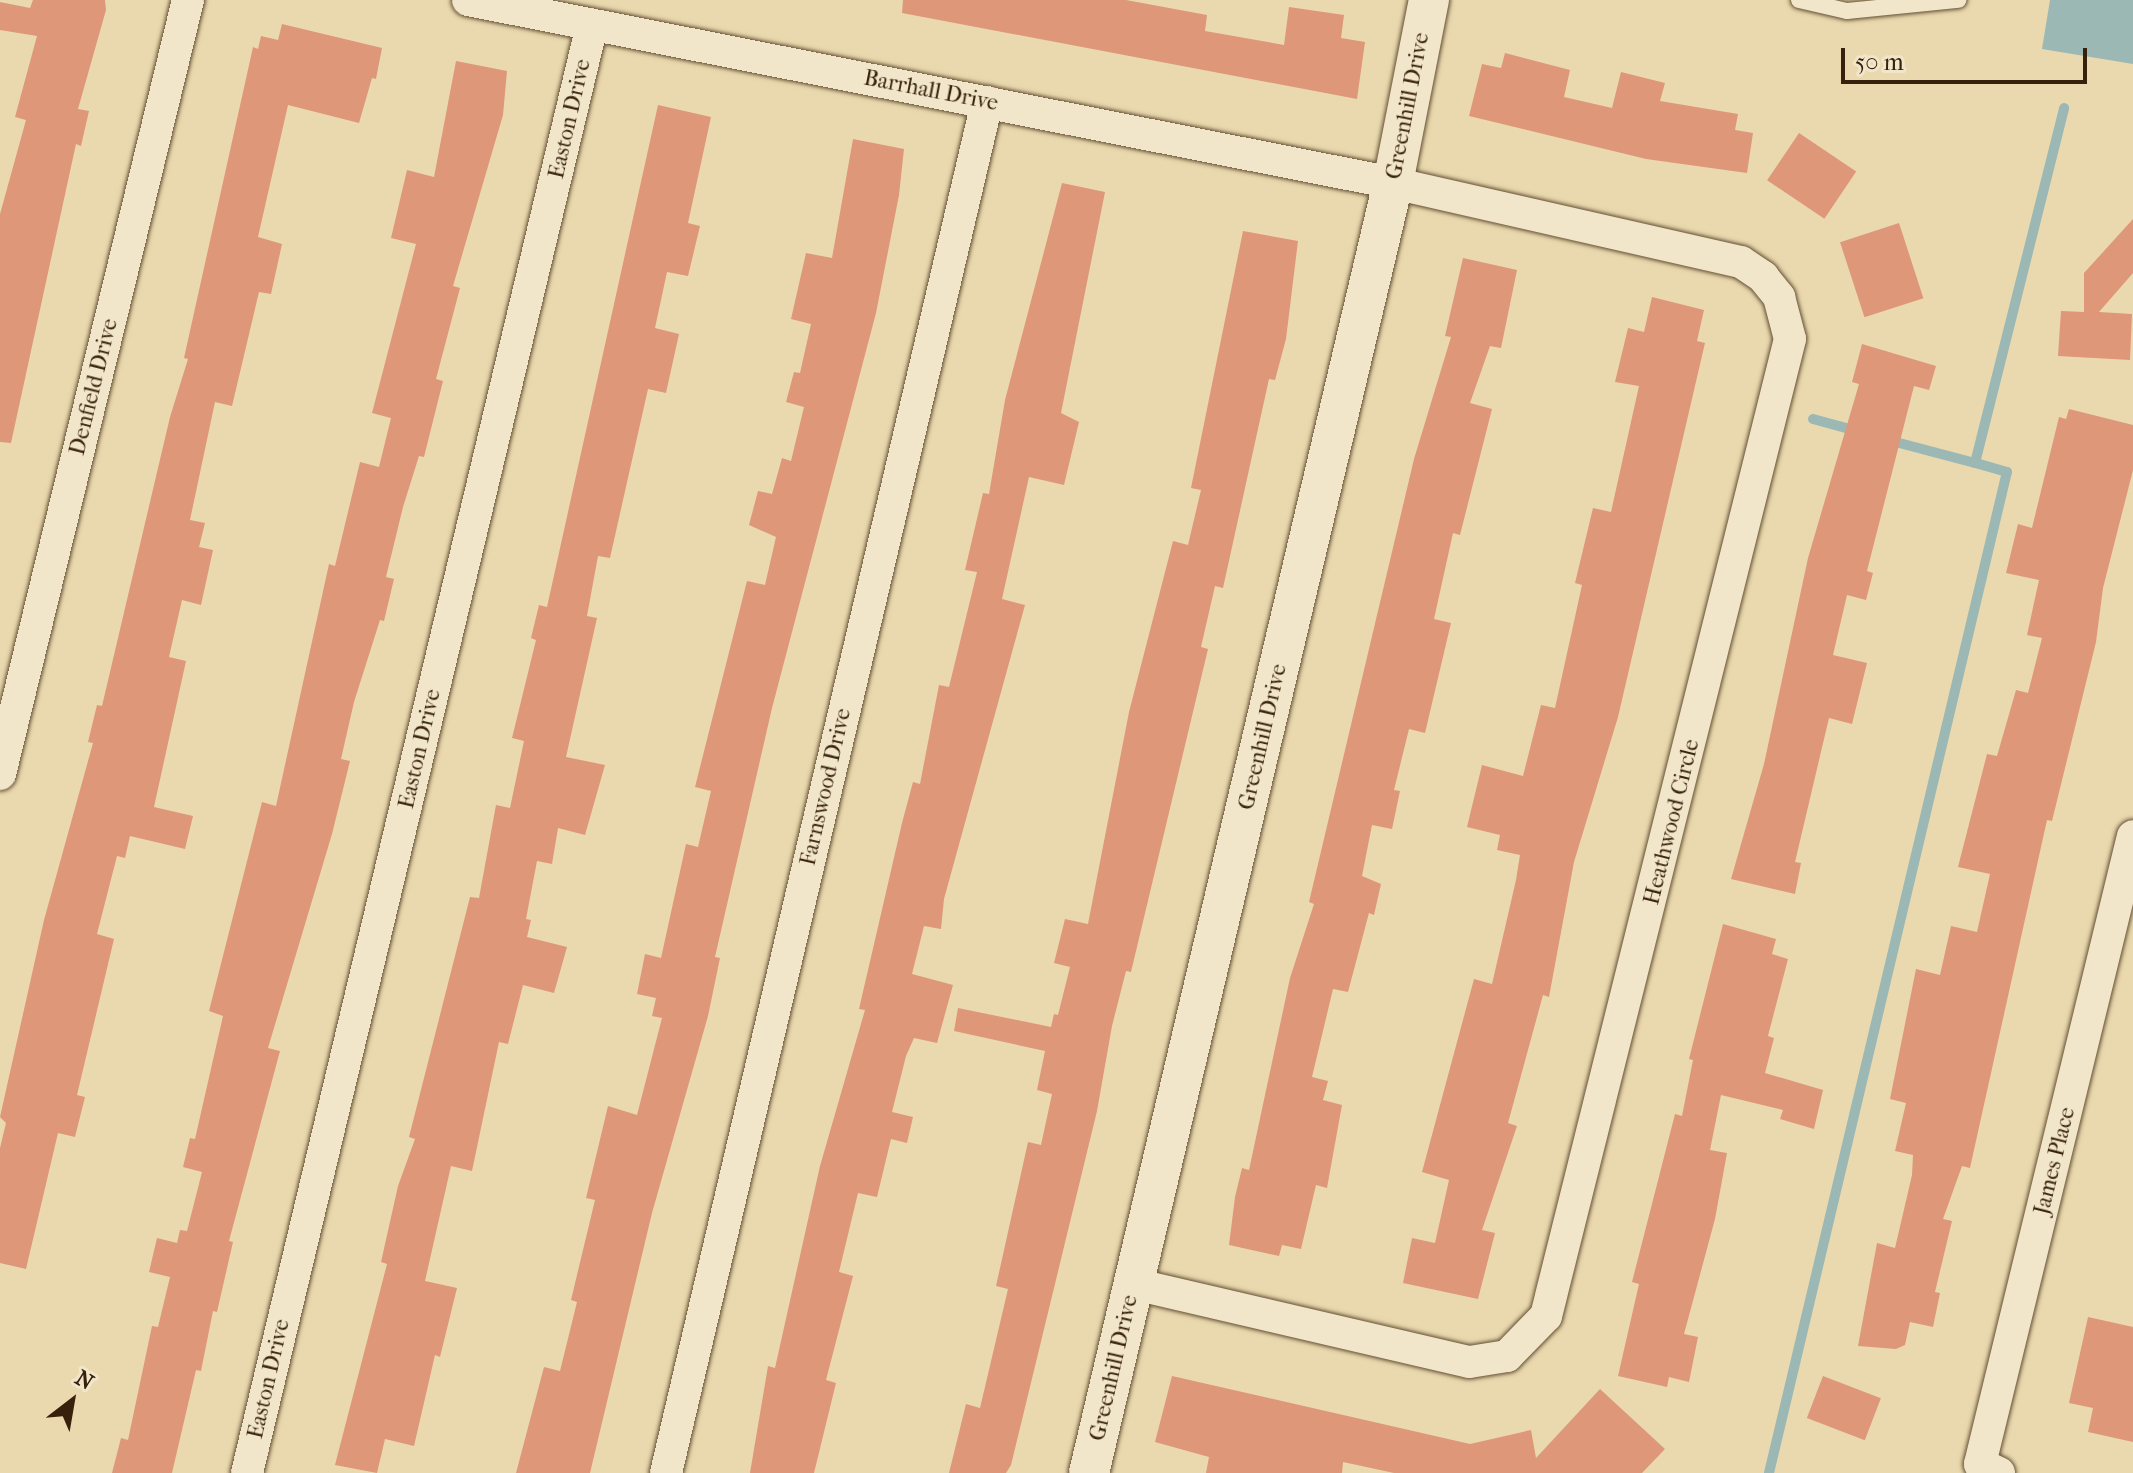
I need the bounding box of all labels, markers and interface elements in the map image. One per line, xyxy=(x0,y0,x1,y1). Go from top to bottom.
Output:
street label: Greenhill Drive xyxy=(1381,30,1435,182)
scale bar xyxy=(1845,32,2091,82)
text: 50 m xyxy=(1855,48,1904,76)
street label: Easton Drive xyxy=(543,57,597,181)
street label: Barrhall Drive xyxy=(862,65,1000,117)
street label: Denfield Drive xyxy=(64,316,124,458)
street label: Greenhill Drive xyxy=(1233,662,1293,812)
street label: Easton Drive xyxy=(393,687,447,811)
street label: Farnswood Drive xyxy=(795,706,857,868)
street label: Heathwood Circle xyxy=(1639,736,1705,908)
street label: James Place xyxy=(2029,1104,2081,1218)
street label: Greenhill Drive xyxy=(1084,1293,1144,1443)
street label: Easton Drive xyxy=(242,1317,296,1441)
north arrow xyxy=(32,1361,112,1441)
text: N xyxy=(71,1365,98,1396)

